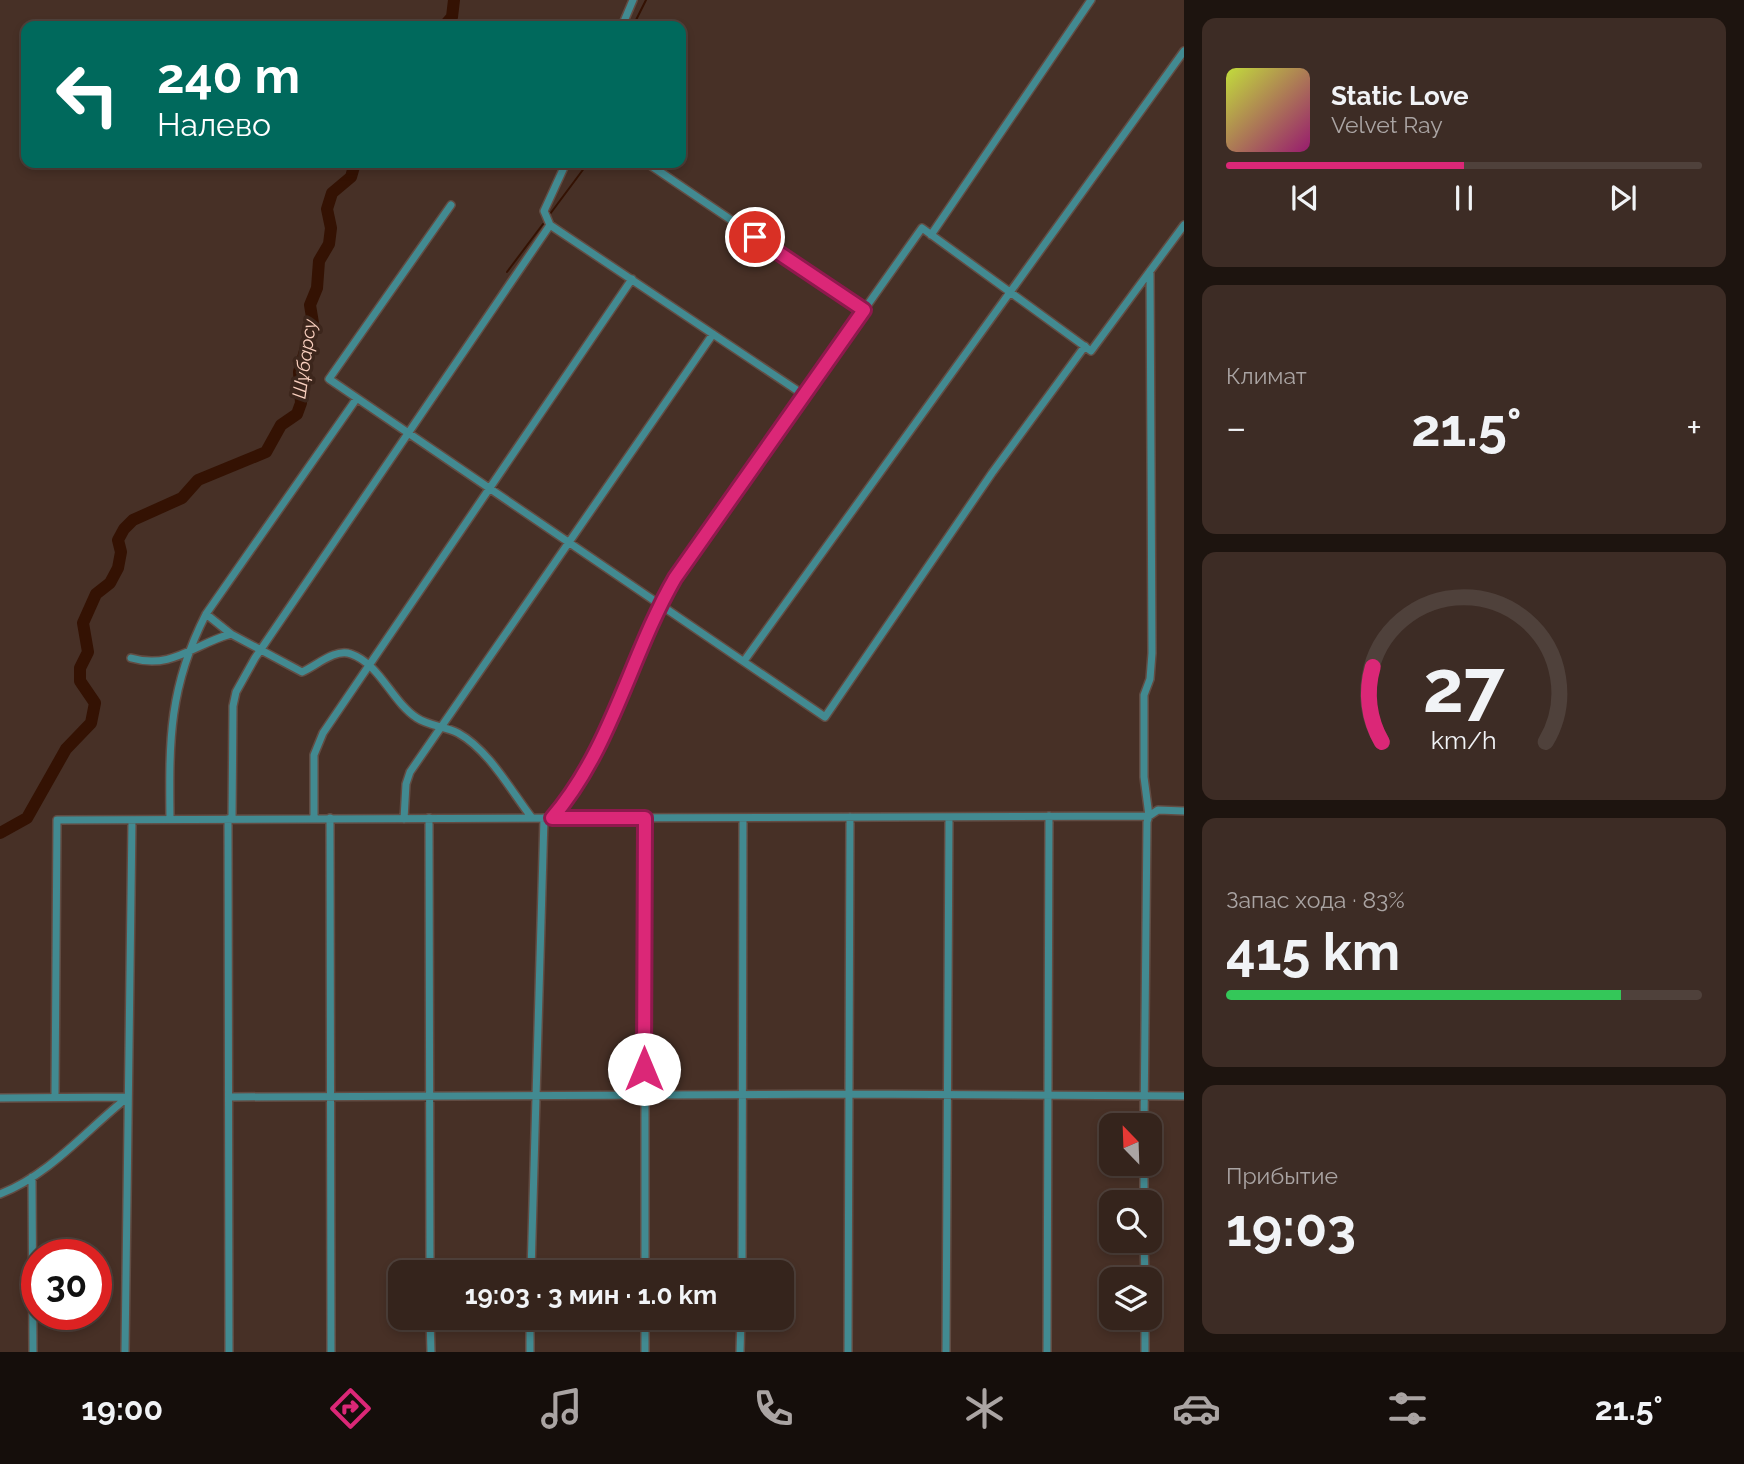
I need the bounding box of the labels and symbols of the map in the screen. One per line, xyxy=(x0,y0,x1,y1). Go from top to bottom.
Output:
pin xyxy=(725,207,785,267)
water label: Шұбарсу xyxy=(288,317,321,400)
position arrow xyxy=(607,1032,681,1106)
north arrow xyxy=(1099,1113,1162,1176)
speed limit sign: 30 xyxy=(21,1239,112,1330)

